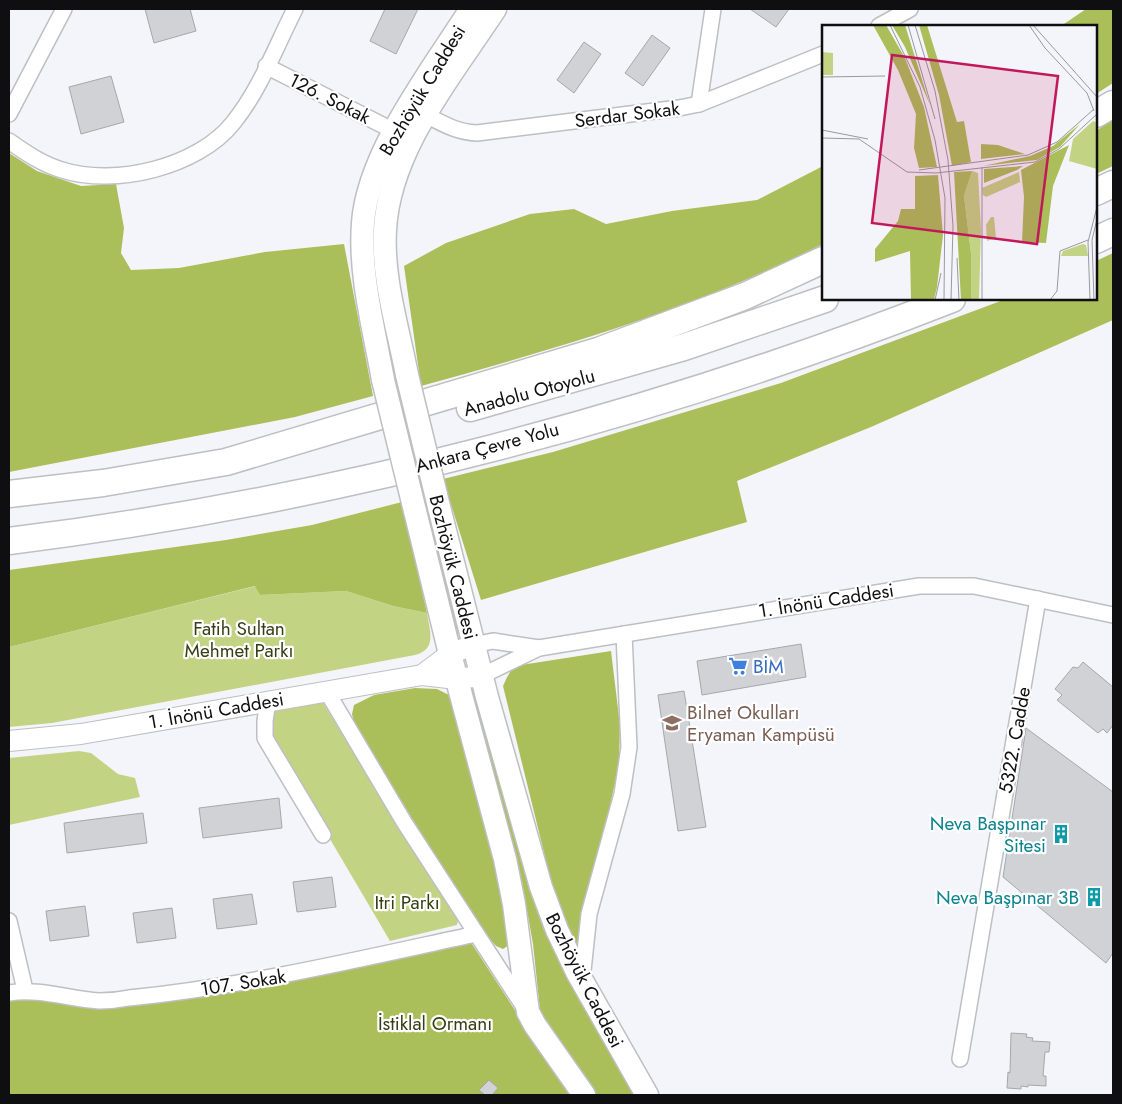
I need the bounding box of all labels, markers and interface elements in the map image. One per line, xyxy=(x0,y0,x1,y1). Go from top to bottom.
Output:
street label: Bozhöyük Caddesi xyxy=(373,20,472,161)
inset map xyxy=(822,25,1097,300)
street label: 126. Sokak xyxy=(284,66,376,131)
street label: Serdar Sokak xyxy=(573,95,682,134)
street label: Anadolu Otoyolu xyxy=(460,362,598,423)
street label: Ankara Çevre Yolu xyxy=(412,415,562,480)
street label: Bozhöyük Caddesi xyxy=(423,492,485,642)
street label: 1. İnönü Caddesi xyxy=(756,576,896,625)
park label: Fatih Sultan Mehmet Parkı xyxy=(185,615,293,664)
place label: BİM xyxy=(753,653,784,680)
supermarket icon: BİM xyxy=(727,655,749,677)
street label: 5322. Cadde xyxy=(992,684,1037,795)
street label: 1. İnönü Caddesi xyxy=(146,685,286,736)
place label: Bilnet Okulları Eryaman Kampüsü xyxy=(687,699,835,748)
school or university icon: Bilnet Okulları Eryaman Kampüsü xyxy=(661,712,683,734)
place label: Neva Başpınar Sitesi xyxy=(930,810,1046,859)
building icon: Neva Başpınar Sitesi xyxy=(1050,823,1072,845)
place label: Neva Başpınar 3B xyxy=(936,884,1079,911)
building icon: Neva Başpınar 3B xyxy=(1083,886,1105,908)
park label: Itri Parkı xyxy=(374,889,440,916)
street label: Bozhöyük Caddesi xyxy=(539,908,630,1052)
street label: 107. Sokak xyxy=(198,962,288,1003)
park label: İstiklal Ormanı xyxy=(378,1010,492,1037)

